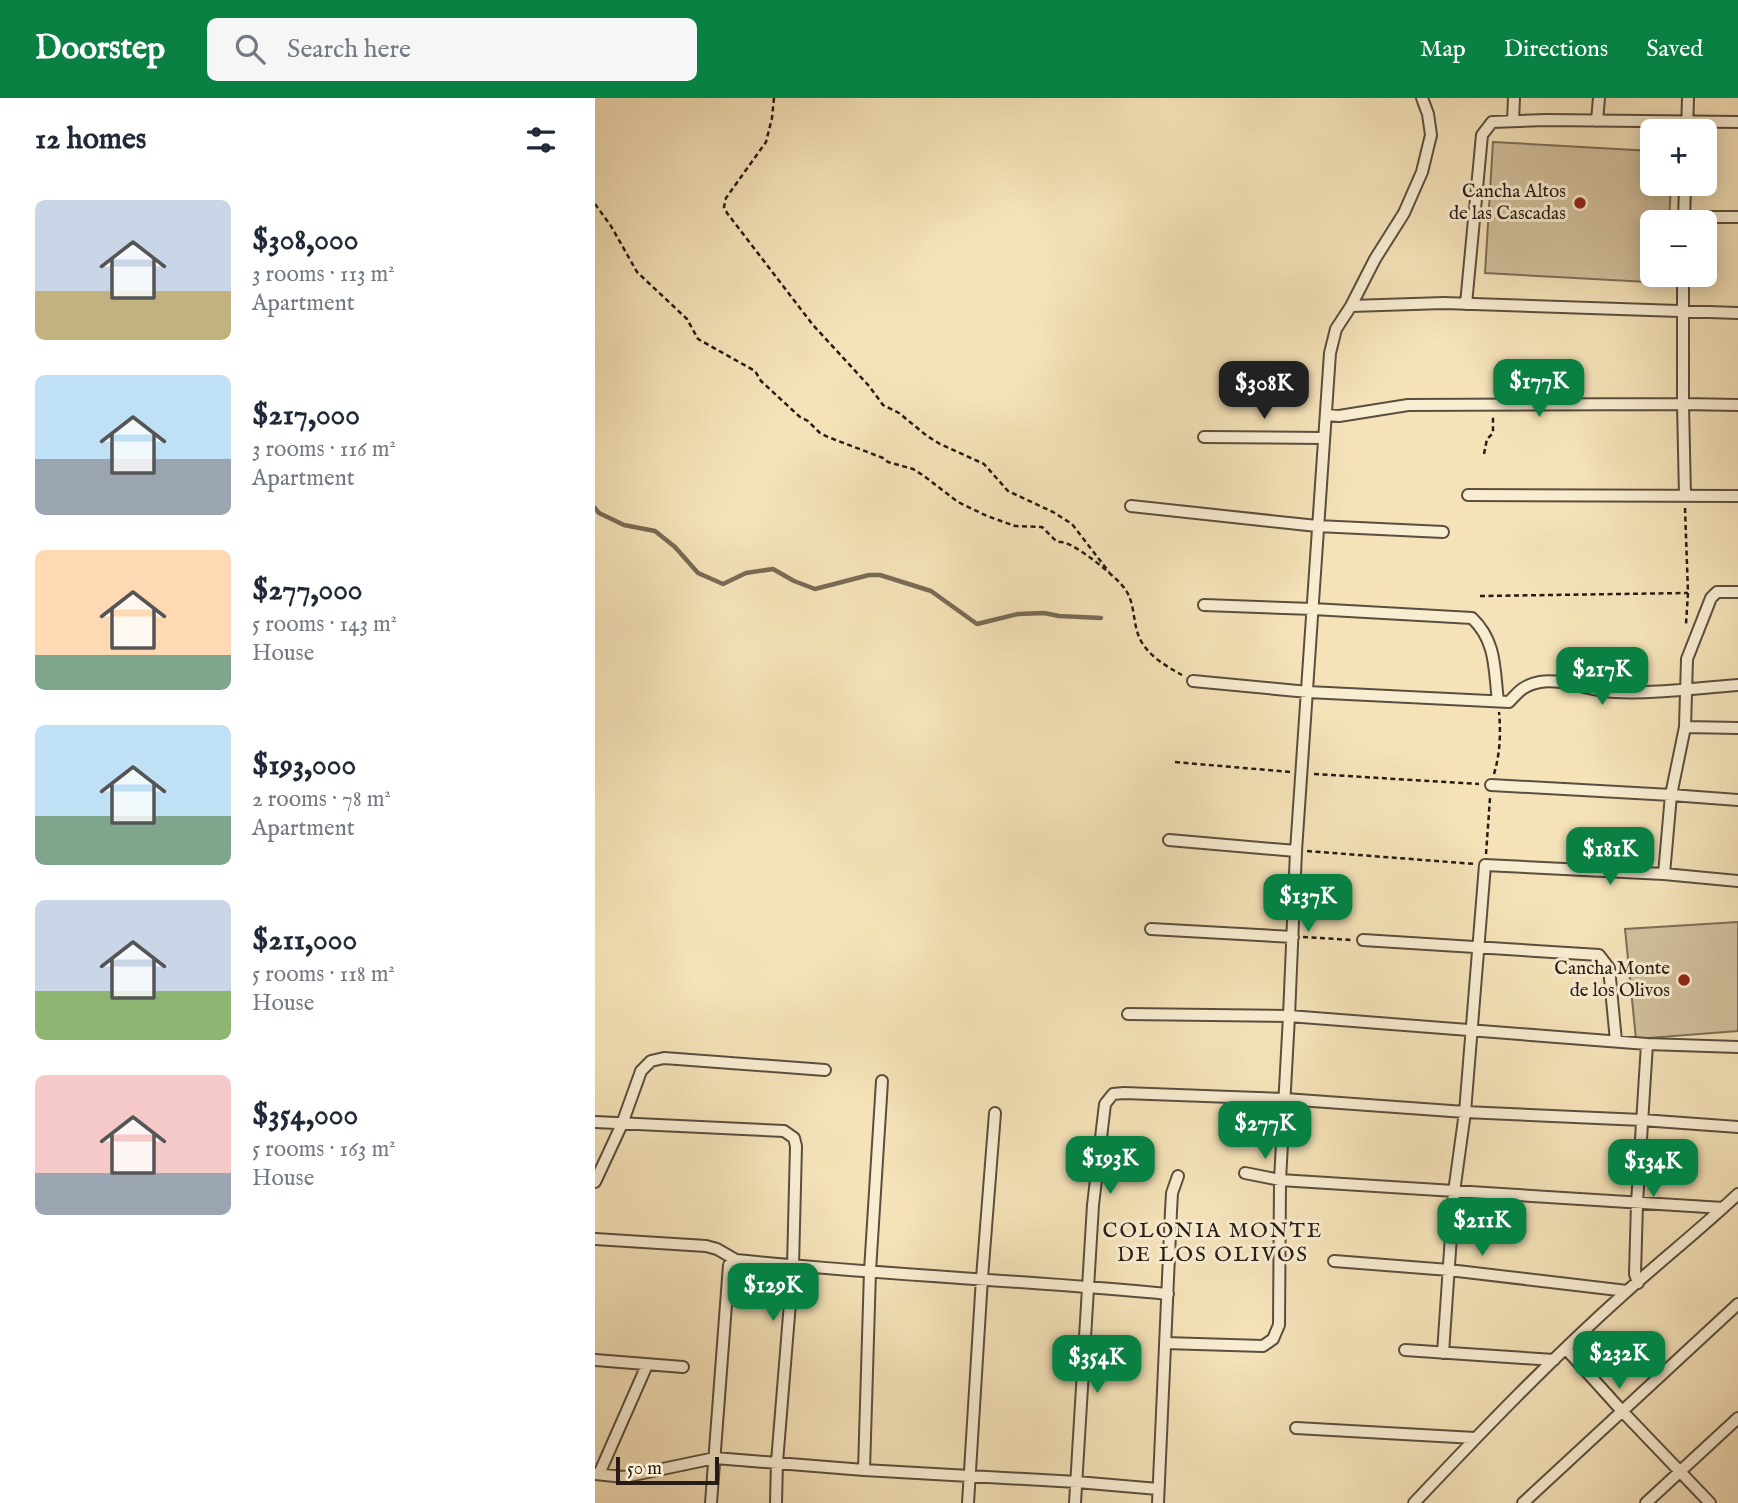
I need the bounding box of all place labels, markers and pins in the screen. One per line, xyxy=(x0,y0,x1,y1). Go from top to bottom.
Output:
place label: Cancha Altos de las Cascadas xyxy=(1449,180,1566,226)
marker: Cancha Altos de las Cascadas xyxy=(1572,195,1588,211)
pin: $177K xyxy=(1490,360,1588,419)
pin: $308K xyxy=(1215,362,1313,421)
pin: $217K xyxy=(1553,648,1651,707)
pin: $181K xyxy=(1561,828,1659,887)
pin: $137K xyxy=(1259,874,1357,934)
place label: Cancha Monte de los Olivos xyxy=(1554,957,1670,1003)
marker: Cancha Monte de los Olivos xyxy=(1676,972,1692,988)
pin: $277K xyxy=(1216,1102,1314,1161)
pin: $193K xyxy=(1061,1136,1159,1196)
pin: $134K xyxy=(1604,1140,1702,1199)
pin: $211K xyxy=(1433,1198,1531,1258)
pin: $129K xyxy=(724,1264,822,1323)
pin: $232K xyxy=(1570,1332,1668,1391)
pin: $354K xyxy=(1048,1336,1146,1395)

